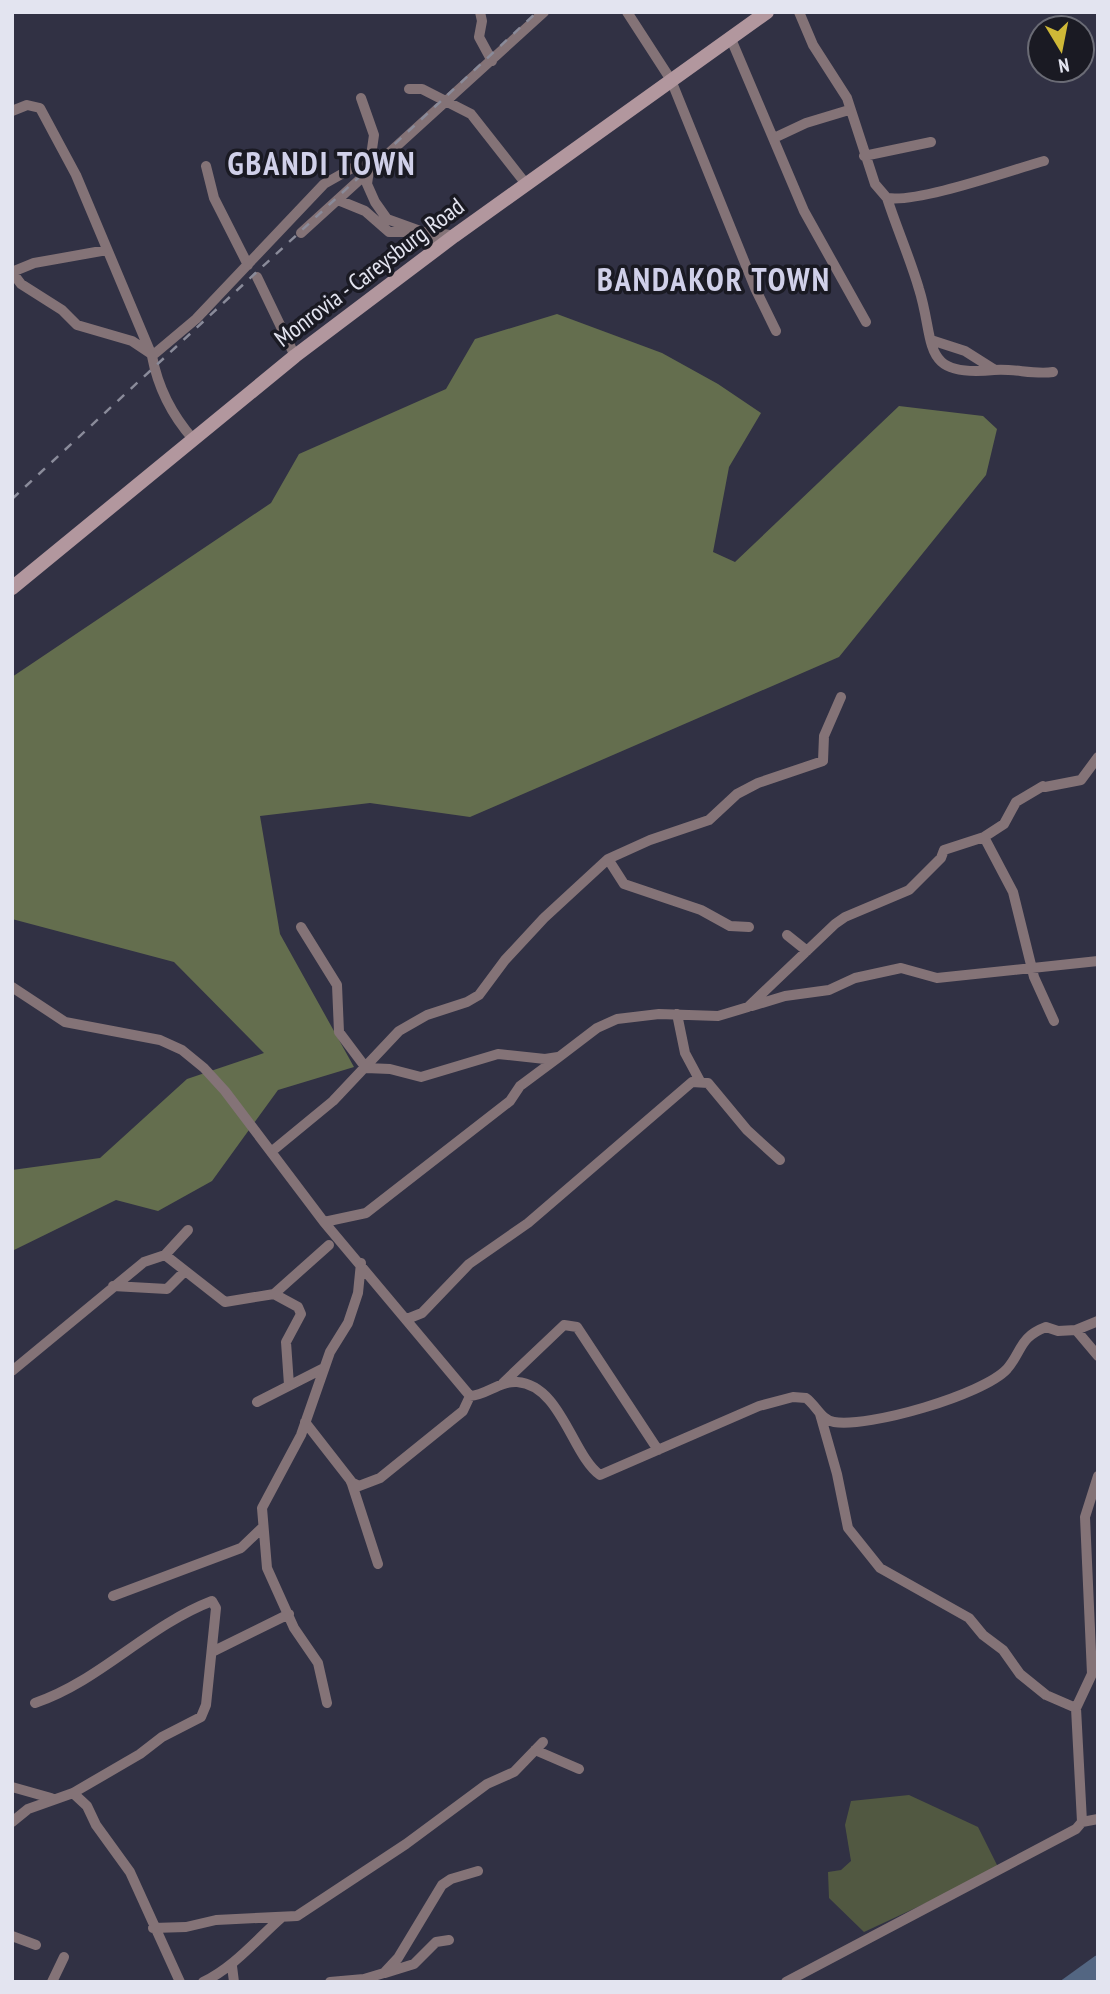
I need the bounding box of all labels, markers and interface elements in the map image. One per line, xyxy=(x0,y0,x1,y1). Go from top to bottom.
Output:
north arrow xyxy=(1026,14,1096,84)
text: N xyxy=(1057,53,1071,78)
district label: GBANDI TOWN xyxy=(228,142,416,184)
street label: Monrovia - Careysburg Road xyxy=(268,191,470,353)
district label: BANDAKOR TOWN xyxy=(597,258,831,300)

